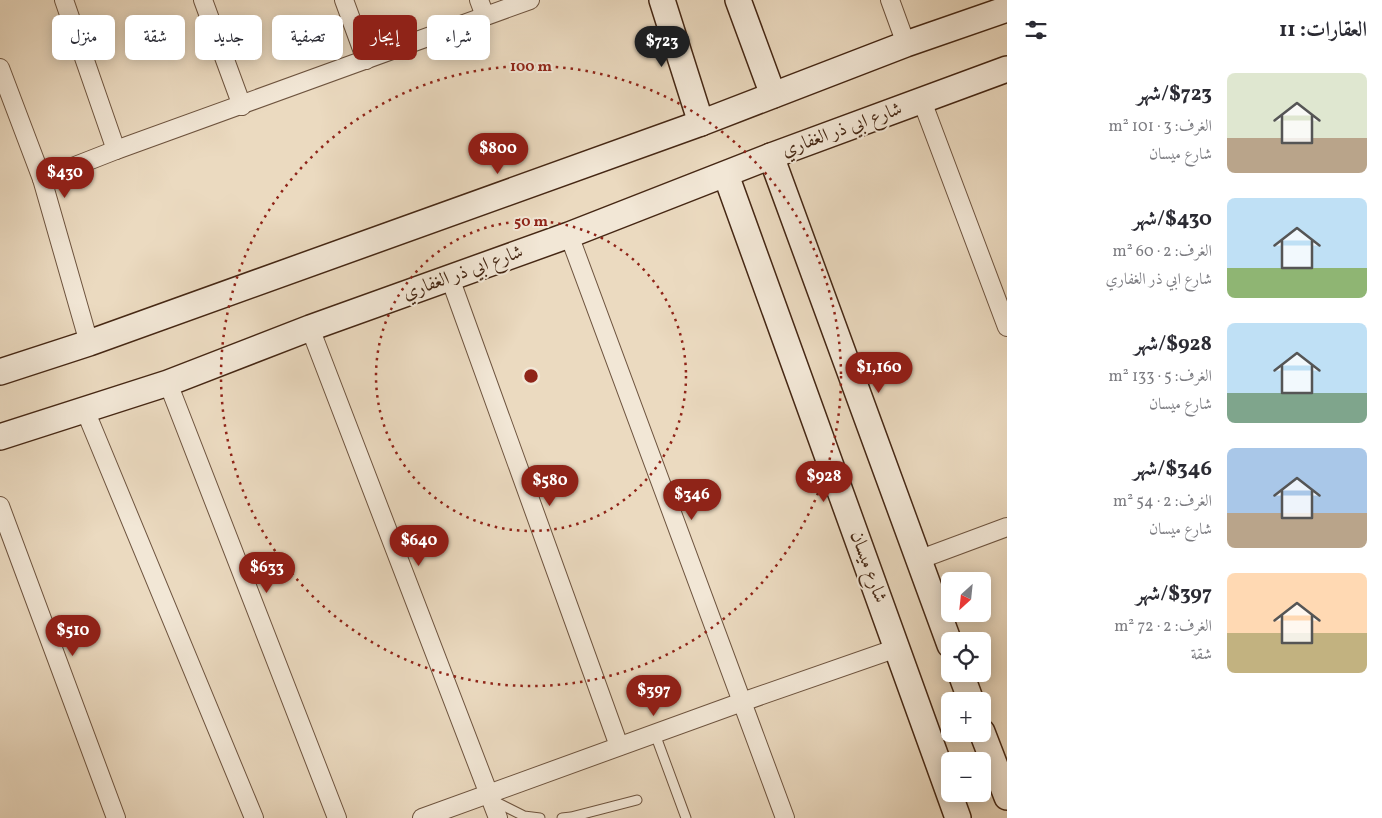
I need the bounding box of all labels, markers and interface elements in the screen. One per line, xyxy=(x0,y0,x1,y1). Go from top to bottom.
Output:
chip: منزل xyxy=(52,15,115,60)
chip: شقة xyxy=(125,15,185,60)
chip: جديد xyxy=(195,15,262,60)
chip: تصفية xyxy=(272,15,343,60)
chip: إيجار xyxy=(353,15,417,60)
chip: شراء xyxy=(427,15,490,60)
icon: filters xyxy=(1022,16,1050,44)
text: العقارات: 11 xyxy=(1279,16,1367,45)
pin: $723 xyxy=(632,26,692,68)
text: $723 xyxy=(646,31,678,53)
text: 100 m xyxy=(510,57,553,78)
text: $723/شهر xyxy=(1137,80,1212,109)
icon: home xyxy=(1267,93,1327,153)
street label: شارع ابي ذر الغفاري xyxy=(778,96,906,165)
text: الغرف: 3 · 101 m² xyxy=(1109,116,1212,138)
pin: $800 xyxy=(468,132,528,175)
text: $800 xyxy=(479,138,517,160)
text: شارع ميسان xyxy=(1149,144,1212,166)
pin: $430 xyxy=(35,156,95,199)
text: $430 xyxy=(47,162,83,184)
text: $430/شهر xyxy=(1133,205,1212,234)
text: 50 m xyxy=(514,212,548,233)
icon: home xyxy=(1267,218,1327,278)
street label: شارع ابي ذر الغفاري xyxy=(399,239,527,308)
text: الغرف: 2 · 60 m² xyxy=(1113,241,1212,263)
text: شارع ابي ذر الغفاري xyxy=(1105,269,1212,291)
text: $928/شهر xyxy=(1134,330,1212,359)
icon: home xyxy=(1267,343,1327,403)
pin: $1,160 xyxy=(838,352,920,394)
text: $1,160 xyxy=(856,357,902,379)
text: الغرف: 5 · 133 m² xyxy=(1109,366,1212,388)
centre of rings xyxy=(522,367,540,385)
text: شارع ميسان xyxy=(1149,394,1212,416)
text: $346/شهر xyxy=(1133,455,1212,484)
pin: $928 xyxy=(794,460,854,503)
pin: $580 xyxy=(520,464,580,507)
text: $928 xyxy=(807,466,841,488)
icon: home xyxy=(1267,468,1327,528)
text: $580 xyxy=(532,470,568,492)
pin: $346 xyxy=(662,478,722,521)
text: $346 xyxy=(674,484,710,506)
text: الغرف: 2 · 54 m² xyxy=(1113,491,1212,513)
text: شارع ميسان xyxy=(1149,519,1212,541)
pin: $640 xyxy=(389,524,449,567)
street label: شارع ميسان xyxy=(842,527,893,607)
text: $640 xyxy=(401,530,437,552)
pin: $633 xyxy=(237,552,297,594)
text: $633 xyxy=(250,557,284,579)
north arrow xyxy=(941,572,991,622)
map controls xyxy=(941,572,991,802)
text: $397/شهر xyxy=(1136,580,1212,609)
icon: home xyxy=(1267,593,1327,653)
pin: $510 xyxy=(43,614,103,657)
text: الغرف: 2 · 72 m² xyxy=(1114,616,1212,638)
text: $510 xyxy=(57,620,89,642)
button: locate xyxy=(941,632,991,682)
text: شقة xyxy=(1191,644,1212,666)
pin: $397 xyxy=(624,674,684,717)
text: $397 xyxy=(637,680,671,702)
button: + xyxy=(941,692,991,742)
button: − xyxy=(941,752,991,802)

